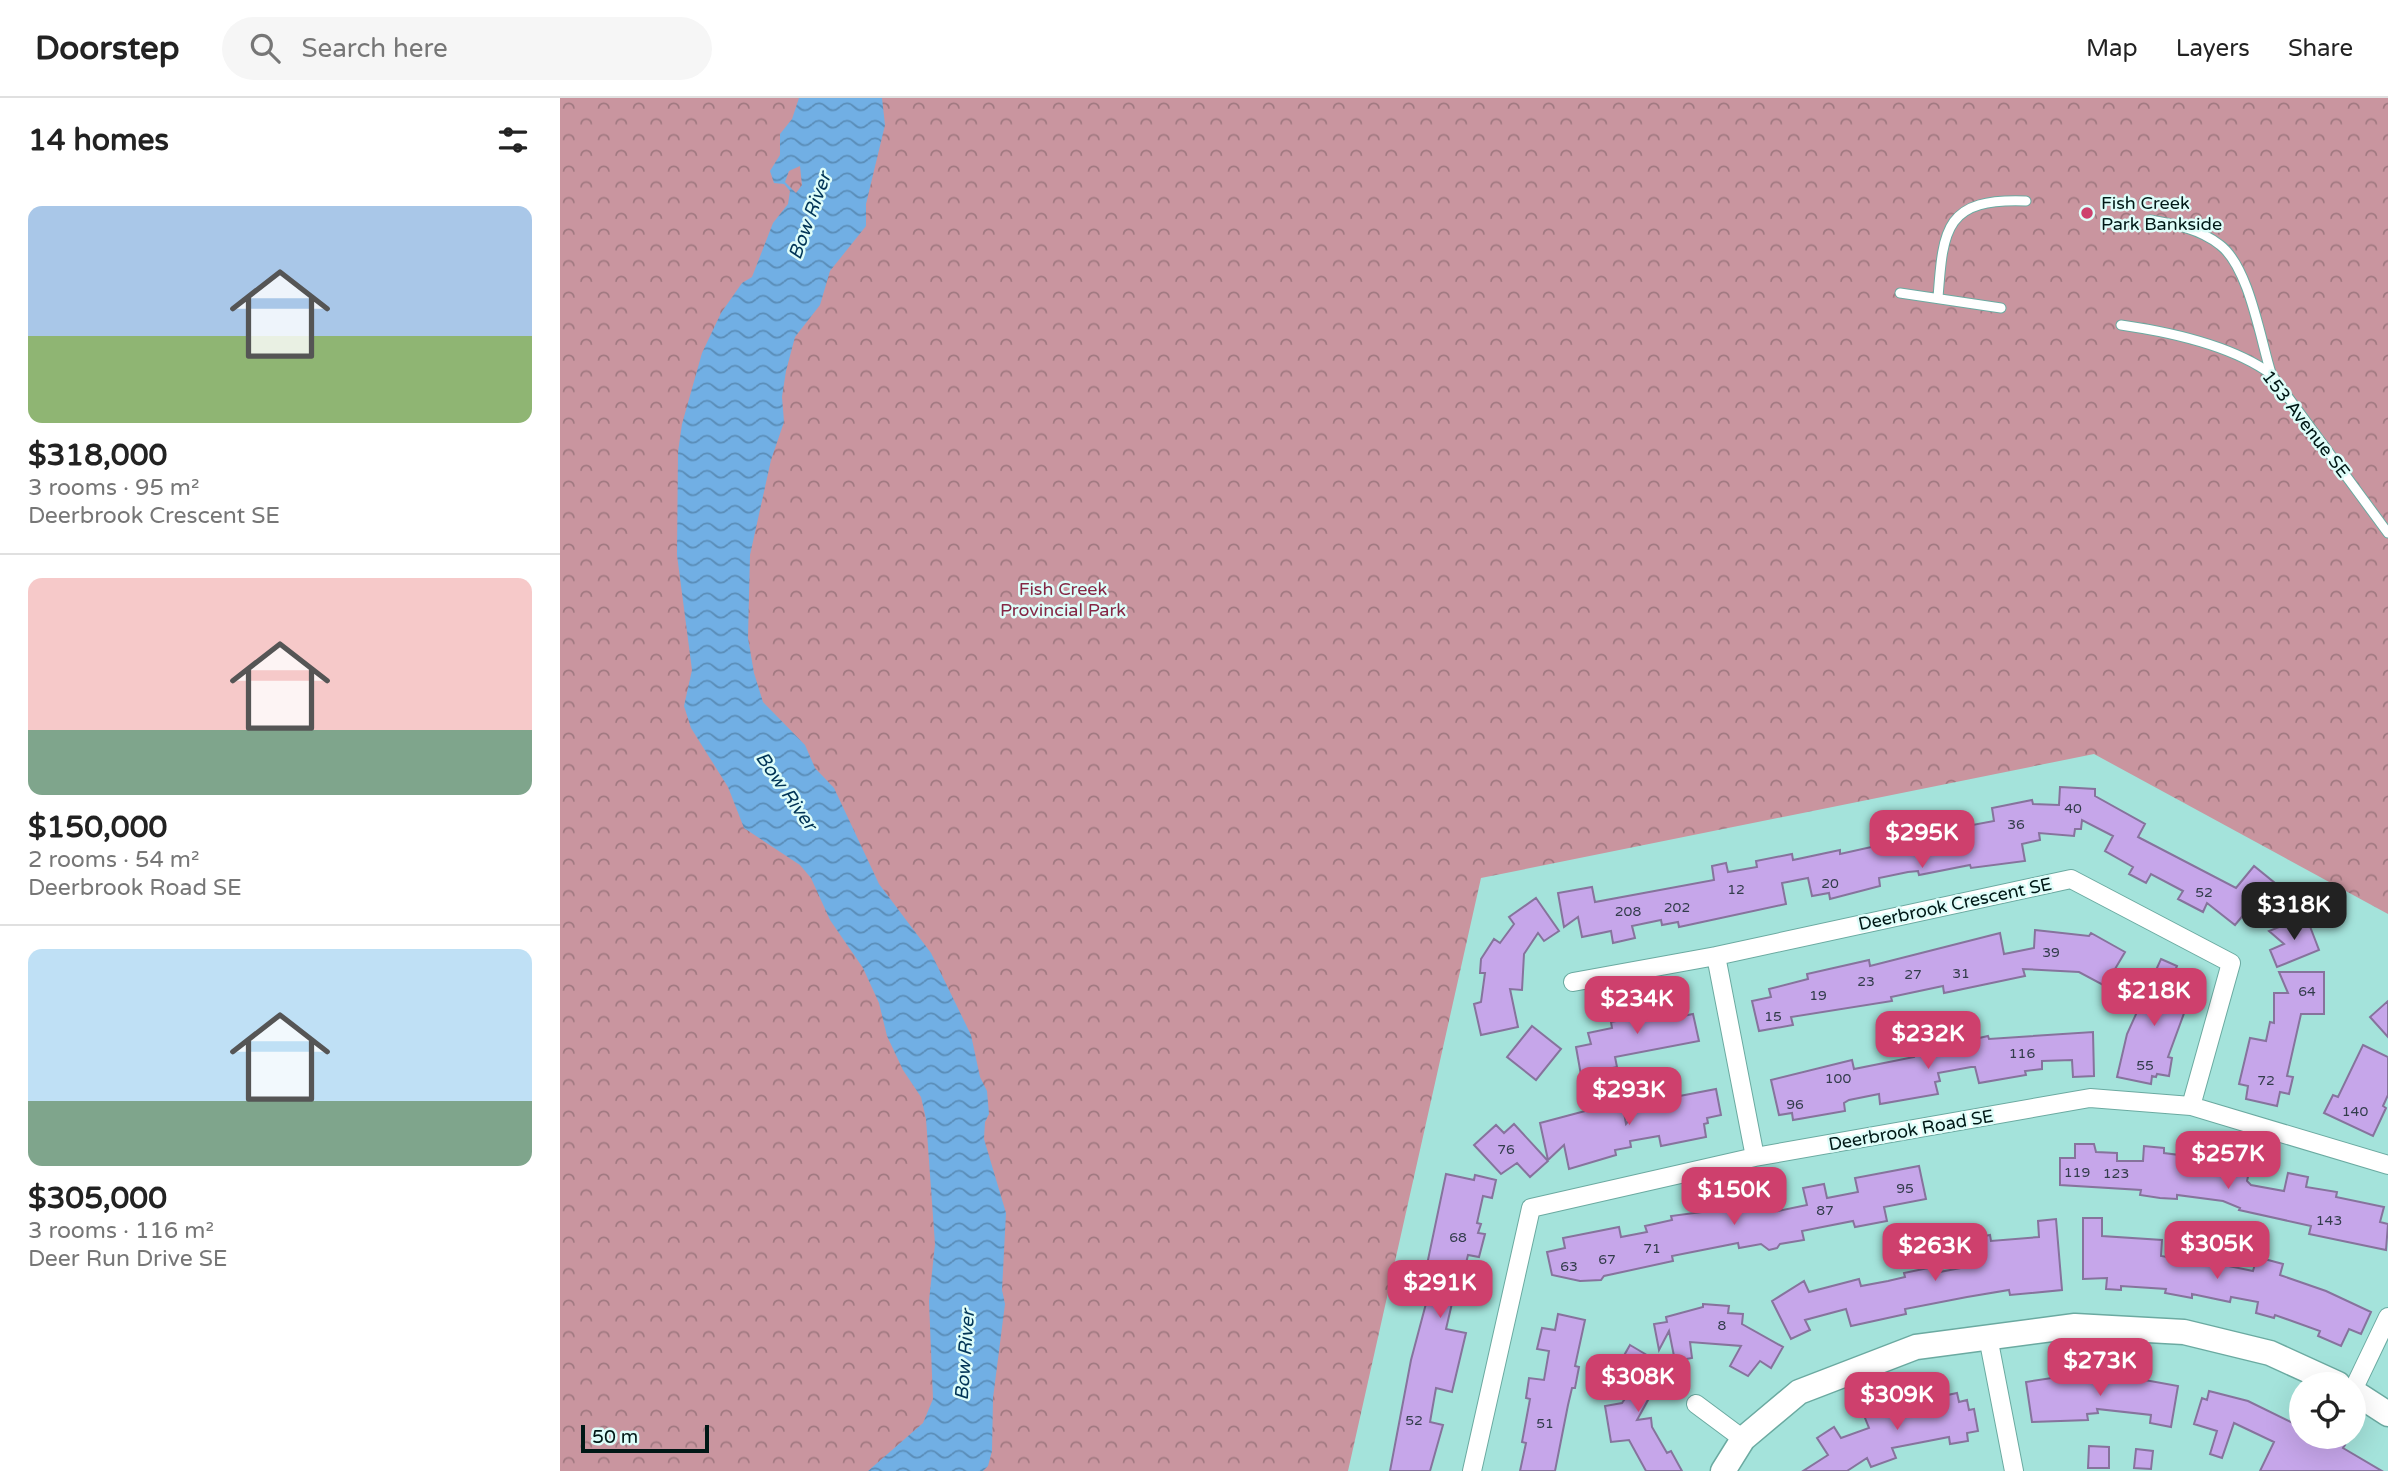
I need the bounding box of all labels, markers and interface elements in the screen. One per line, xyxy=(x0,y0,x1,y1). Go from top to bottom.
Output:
search box xyxy=(222,17,712,80)
text: Doorstep xyxy=(35,29,180,68)
icon: search xyxy=(246,29,284,67)
text: Search here xyxy=(302,33,448,64)
text: Map xyxy=(2086,34,2138,63)
text: Layers xyxy=(2176,34,2250,63)
text: Share xyxy=(2288,34,2353,63)
icon: filters xyxy=(494,121,532,159)
text: 14 homes xyxy=(28,122,169,159)
water label: Bow River xyxy=(784,167,837,262)
place label: Fish Creek Park Bankside xyxy=(2101,192,2222,235)
marker: Fish Creek Park Bankside xyxy=(2079,205,2095,221)
icon: home xyxy=(217,251,343,377)
street label: 153 Avenue SE xyxy=(2257,366,2355,482)
text: $318,000 xyxy=(28,437,167,474)
text: 3 rooms · 95 m² xyxy=(28,474,199,502)
text: Deerbrook Crescent SE xyxy=(28,502,280,530)
park label: Fish Creek Provincial Park xyxy=(1000,578,1126,621)
icon: home xyxy=(217,623,343,749)
water label: Bow River xyxy=(751,748,823,837)
house number: 40 xyxy=(2064,800,2082,817)
text: $150,000 xyxy=(28,809,167,846)
pin: $295K xyxy=(1873,810,1971,870)
house number: 36 xyxy=(2007,816,2025,833)
text: $295K xyxy=(1886,819,1958,847)
text: 2 rooms · 54 m² xyxy=(28,846,199,874)
street label: Deerbrook Crescent SE xyxy=(1856,873,2054,935)
text: Deerbrook Road SE xyxy=(28,874,242,902)
house number: 20 xyxy=(1821,875,1839,892)
house number: 12 xyxy=(1727,881,1745,898)
pin: $318K xyxy=(2245,882,2343,942)
house number: 52 xyxy=(2195,884,2213,901)
text: $318K xyxy=(2258,891,2330,919)
house number: 202 xyxy=(1664,899,1690,916)
house number: 208 xyxy=(1615,903,1641,920)
house number: 39 xyxy=(2042,944,2060,961)
house number: 31 xyxy=(1952,965,1970,982)
house number: 27 xyxy=(1904,966,1922,983)
pin: $218K xyxy=(2105,968,2203,1028)
house number: 23 xyxy=(1857,973,1875,990)
pin: $234K xyxy=(1588,976,1686,1036)
text: $218K xyxy=(2118,977,2190,1005)
house number: 64 xyxy=(2298,983,2316,1000)
text: $234K xyxy=(1601,985,1673,1013)
house number: 19 xyxy=(1809,987,1827,1004)
icon: home xyxy=(217,994,343,1120)
house number: 15 xyxy=(1764,1008,1782,1025)
pin: $232K xyxy=(1879,1012,1977,1071)
text: $232K xyxy=(1892,1020,1964,1048)
house number: 116 xyxy=(2009,1045,2035,1062)
house number: 55 xyxy=(2136,1057,2154,1074)
pin: $293K xyxy=(1580,1068,1678,1127)
house number: 100 xyxy=(1825,1070,1851,1087)
house number: 72 xyxy=(2257,1072,2275,1089)
text: $293K xyxy=(1593,1076,1665,1104)
house number: 96 xyxy=(1786,1096,1804,1113)
house number: 140 xyxy=(2342,1103,2368,1120)
street label: Deerbrook Road SE xyxy=(1827,1105,1995,1155)
pin: $257K xyxy=(2179,1132,2277,1191)
text: $257K xyxy=(2192,1140,2264,1168)
house number: 76 xyxy=(1497,1141,1515,1158)
house number: 119 xyxy=(2064,1164,2090,1181)
house number: 123 xyxy=(2103,1165,2129,1182)
pin: $150K xyxy=(1685,1168,1783,1227)
text: $150K xyxy=(1698,1176,1770,1204)
text: $305,000 xyxy=(28,1180,167,1217)
house number: 95 xyxy=(1896,1180,1914,1197)
house number: 87 xyxy=(1816,1202,1834,1219)
house number: 143 xyxy=(2316,1212,2342,1229)
text: 3 rooms · 116 m² xyxy=(28,1217,214,1245)
pin: $305K xyxy=(2168,1222,2266,1281)
pin: $263K xyxy=(1886,1224,1984,1283)
house number: 68 xyxy=(1449,1229,1467,1246)
text: $305K xyxy=(2181,1230,2253,1258)
text: $263K xyxy=(1899,1232,1971,1260)
house number: 71 xyxy=(1643,1240,1661,1257)
text: Deer Run Drive SE xyxy=(28,1245,228,1273)
house number: 67 xyxy=(1598,1251,1616,1268)
house number: 63 xyxy=(1560,1258,1578,1275)
pin: $291K xyxy=(1391,1260,1489,1320)
text: $291K xyxy=(1404,1269,1476,1297)
water label: Bow River xyxy=(951,1306,979,1401)
house number: 8 xyxy=(1718,1317,1727,1334)
pin: $273K xyxy=(2051,1338,2149,1398)
text: $273K xyxy=(2064,1347,2136,1375)
pin: $308K xyxy=(1589,1354,1687,1414)
text: $308K xyxy=(1602,1363,1674,1391)
pin: $309K xyxy=(1848,1372,1946,1432)
map controls xyxy=(2289,1372,2366,1449)
button: locate xyxy=(2289,1372,2366,1449)
text: $309K xyxy=(1861,1381,1933,1409)
house number: 52 xyxy=(1405,1412,1423,1429)
house number: 51 xyxy=(1536,1415,1554,1432)
scale bar xyxy=(581,1422,709,1454)
text: 50 m xyxy=(592,1426,638,1448)

